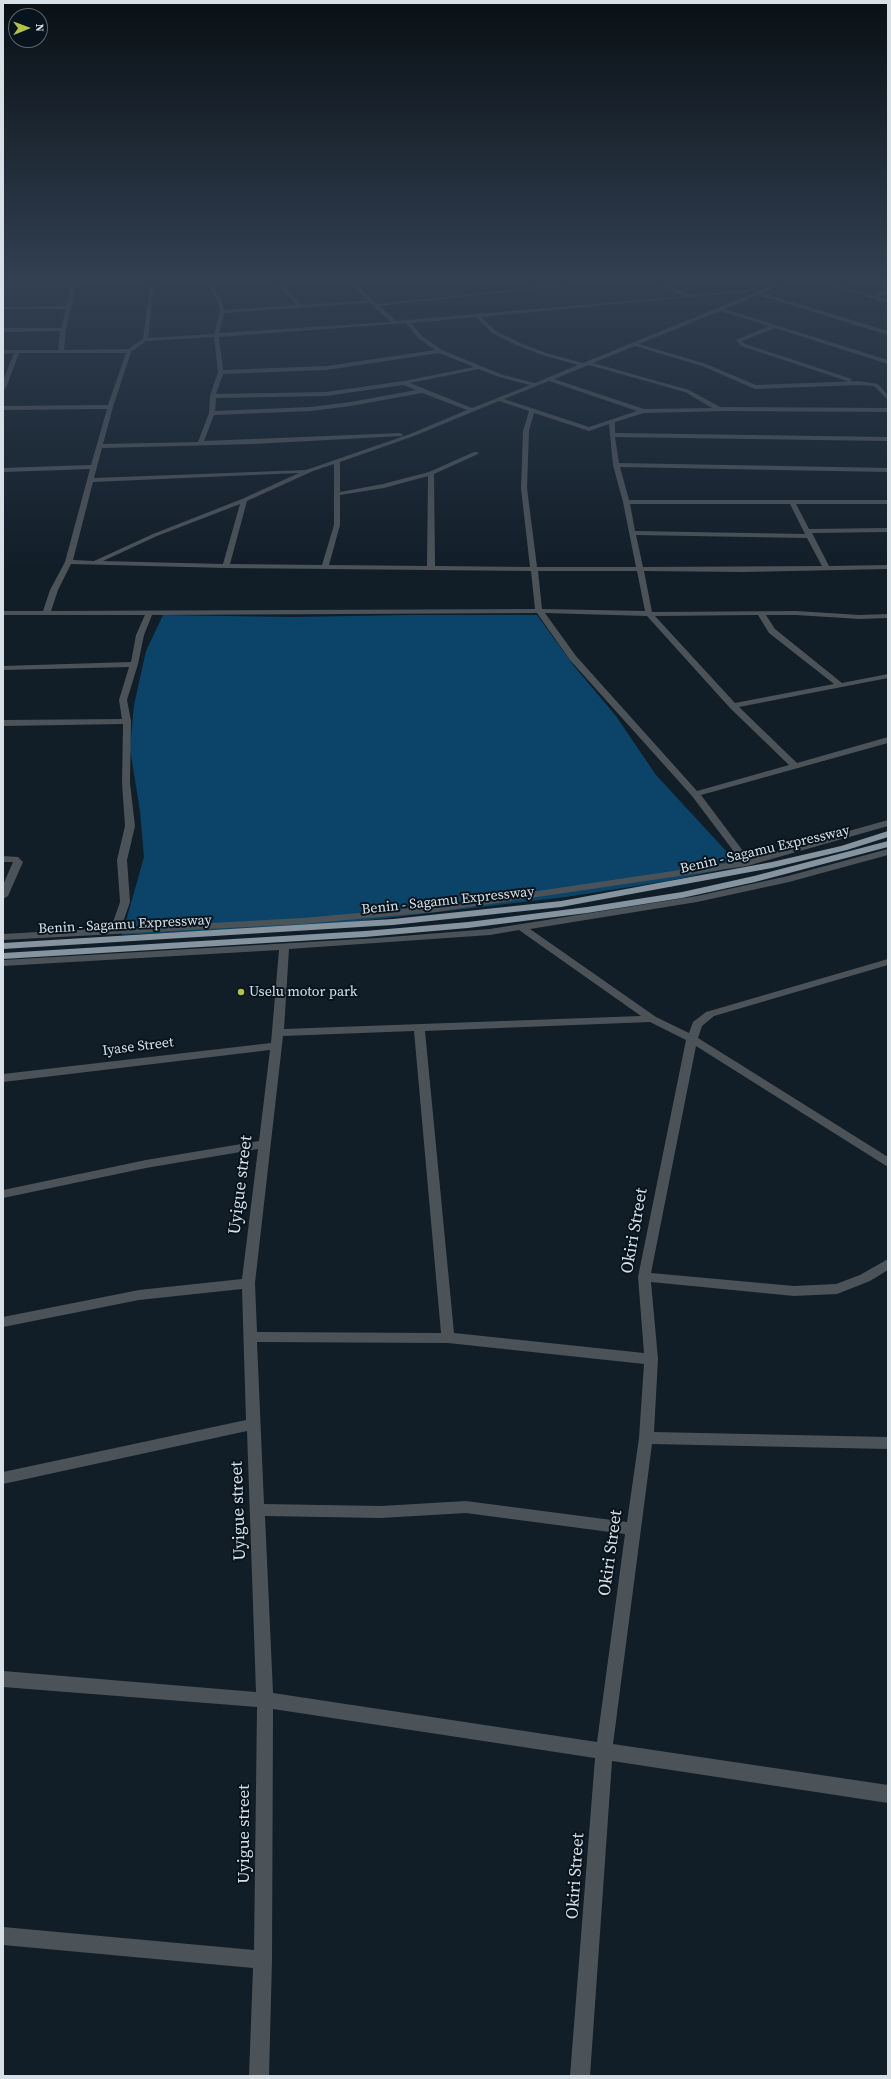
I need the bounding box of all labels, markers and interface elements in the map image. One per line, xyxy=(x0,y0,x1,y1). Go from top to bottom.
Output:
north arrow xyxy=(8,8,48,48)
text: N xyxy=(32,24,47,32)
street label: Benin - Sagamu Expressway xyxy=(679,822,851,878)
street label: Benin - Sagamu Expressway xyxy=(361,884,535,918)
street label: Benin - Sagamu Expressway xyxy=(38,912,212,938)
place label: Uselu motor park xyxy=(249,984,357,1000)
marker: Uselu motor park xyxy=(236,987,246,997)
street label: Iyase Street xyxy=(101,1034,175,1060)
street label: Uyigue street xyxy=(225,1134,257,1236)
street label: Okiri Street xyxy=(617,1187,653,1275)
street label: Uyigue street xyxy=(227,1461,251,1561)
street label: Okiri Street xyxy=(595,1509,627,1597)
street label: Uyigue street xyxy=(235,1784,255,1884)
street label: Okiri Street xyxy=(563,1832,589,1920)

